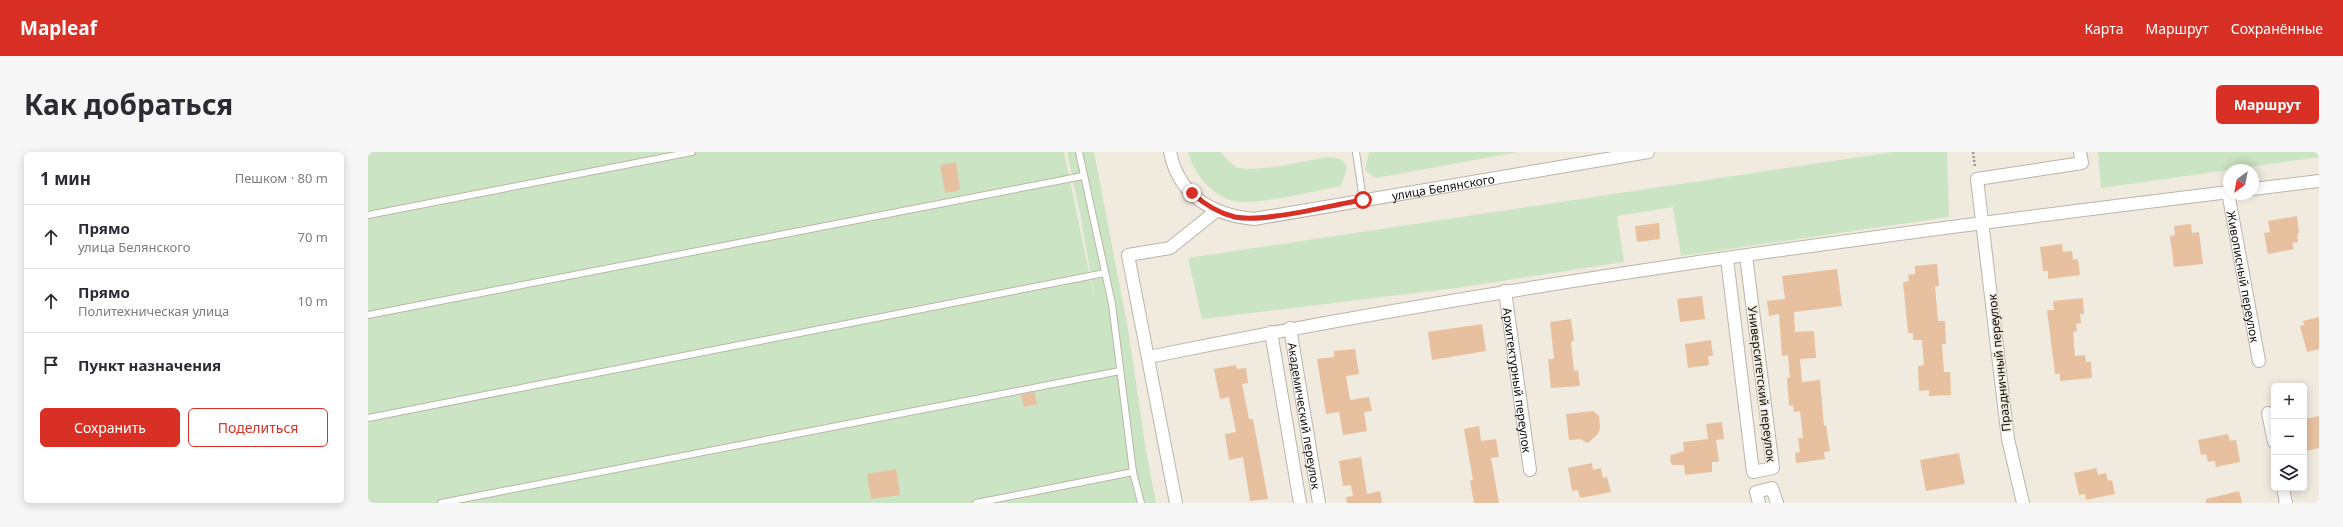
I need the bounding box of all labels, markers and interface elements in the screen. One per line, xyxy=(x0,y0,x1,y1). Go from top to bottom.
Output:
text: Mapleaf xyxy=(20,15,97,41)
text: Карта xyxy=(2084,19,2123,38)
text: Маршрут xyxy=(2145,19,2209,38)
text: Сохранённые xyxy=(2231,19,2323,38)
text: Как добраться xyxy=(24,85,233,123)
button: Маршрут xyxy=(2216,85,2319,124)
north arrow xyxy=(2223,164,2259,200)
text: 1 мин xyxy=(40,167,91,190)
text: Пешком · 80 m xyxy=(235,169,328,187)
street label: улица Белянского xyxy=(1391,170,1496,204)
route end xyxy=(1183,184,1201,202)
route start xyxy=(1354,191,1372,209)
street label: Живописный переулок xyxy=(2223,209,2264,344)
text: Прямо xyxy=(78,218,130,238)
icon: ahead xyxy=(40,226,62,248)
text: 70 m xyxy=(298,228,328,246)
text: улица Белянского xyxy=(78,238,191,256)
text: Прямо xyxy=(78,282,130,302)
icon: ahead xyxy=(40,290,62,312)
text: 10 m xyxy=(298,292,328,310)
street label: Праздничный переулок xyxy=(1983,293,2015,433)
text: Политехническая улица xyxy=(78,302,229,320)
street label: Университетский переулок xyxy=(1744,305,1780,464)
street label: Архитектурный переулок xyxy=(1499,306,1536,454)
street label: Академический переулок xyxy=(1284,341,1325,491)
icon: arrive xyxy=(40,354,62,376)
text: Пункт назначения xyxy=(78,355,221,375)
map controls xyxy=(2271,383,2307,491)
button: + xyxy=(2271,383,2307,419)
button: Сохранить xyxy=(40,408,180,447)
button: Поделиться xyxy=(188,408,328,447)
button: − xyxy=(2271,419,2307,455)
button: layers xyxy=(2271,455,2307,491)

